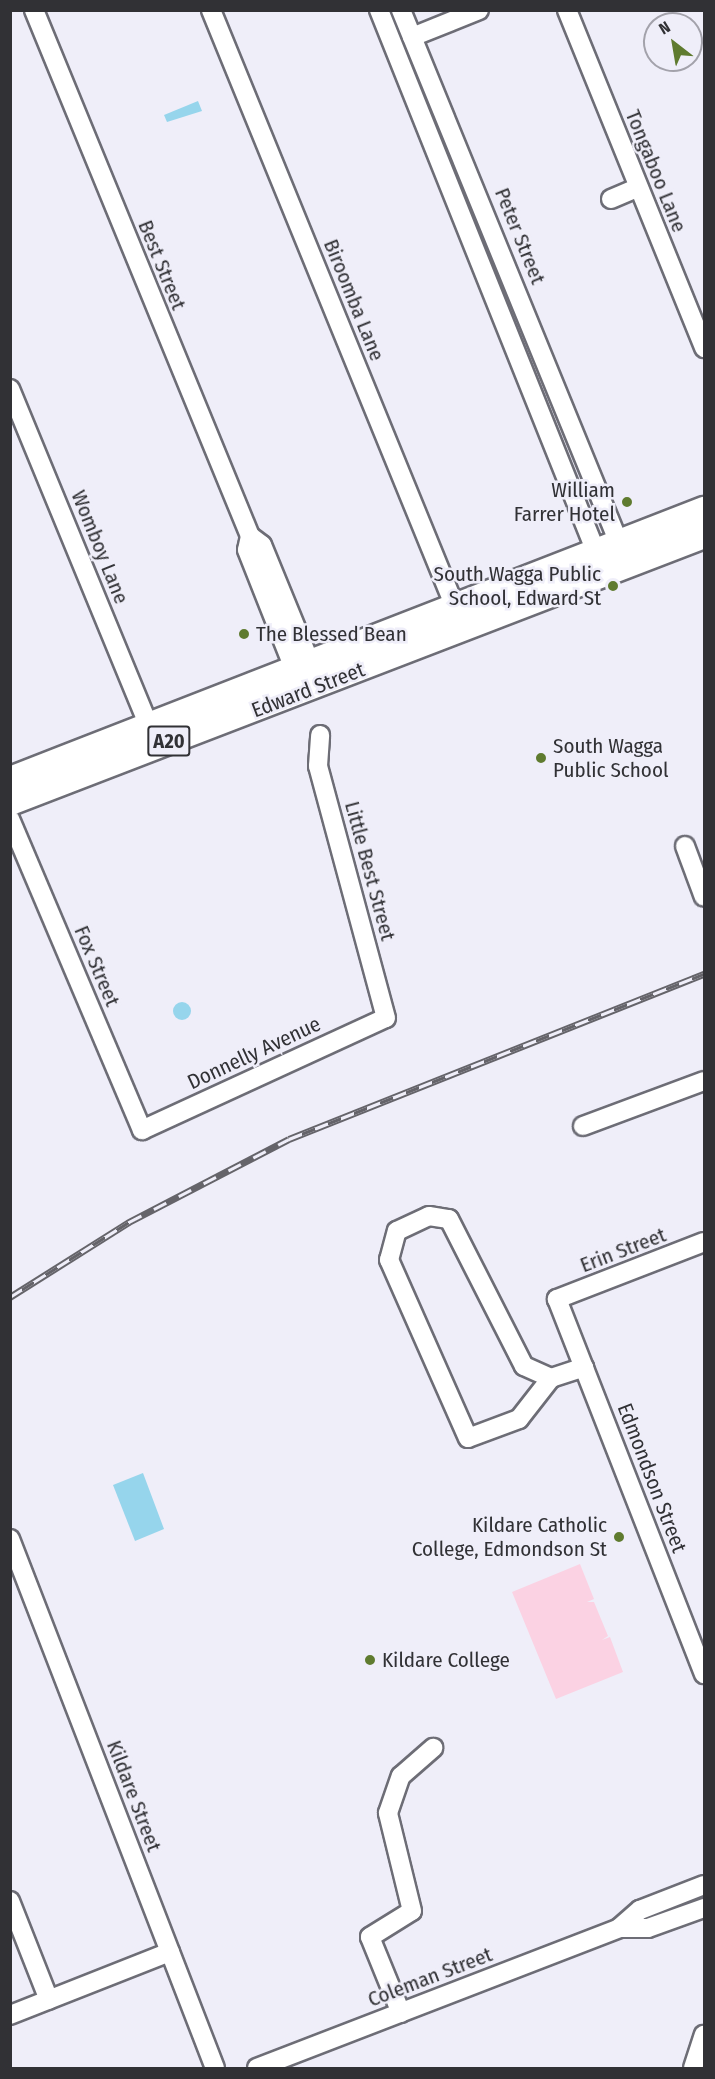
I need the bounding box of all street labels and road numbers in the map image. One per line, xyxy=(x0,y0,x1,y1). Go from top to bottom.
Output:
street label: Tongaboo Lane xyxy=(620,106,692,236)
street label: Peter Street xyxy=(489,184,551,288)
street label: Best Street xyxy=(133,217,191,313)
street label: Biroomba Lane xyxy=(318,236,390,364)
street label: Womboy Lane xyxy=(66,487,134,607)
street label: Edward Street xyxy=(248,657,368,723)
road number: A20 xyxy=(146,724,192,758)
street label: Little Best Street xyxy=(339,799,401,943)
street label: Fox Street xyxy=(69,922,125,1010)
street label: Donnelly Avenue xyxy=(183,1011,325,1095)
street label: Erin Street xyxy=(577,1222,669,1278)
street label: Edmondson Street xyxy=(612,1400,692,1556)
street label: Kildare Street xyxy=(101,1737,167,1855)
street label: Coleman Street xyxy=(364,1942,496,2012)

